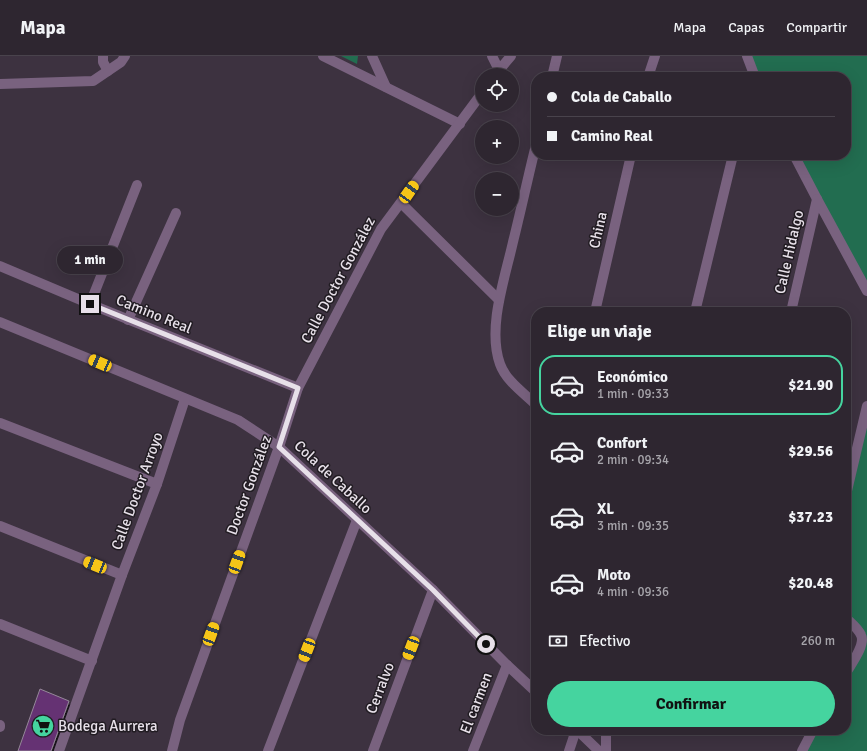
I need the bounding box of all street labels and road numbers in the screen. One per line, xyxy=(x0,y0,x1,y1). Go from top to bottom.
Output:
street label: Calle Hidalgo xyxy=(771,208,807,296)
street label: China xyxy=(585,210,611,250)
street label: Calle Doctor González xyxy=(297,213,379,346)
street label: Camino Real xyxy=(113,291,195,337)
street label: Calle Doctor Arroyo xyxy=(107,429,167,552)
street label: Doctor González xyxy=(223,432,275,537)
street label: Cola de Caballo xyxy=(291,437,376,518)
street label: Cerralvo xyxy=(362,660,398,716)
street label: El carmen xyxy=(456,670,496,736)

